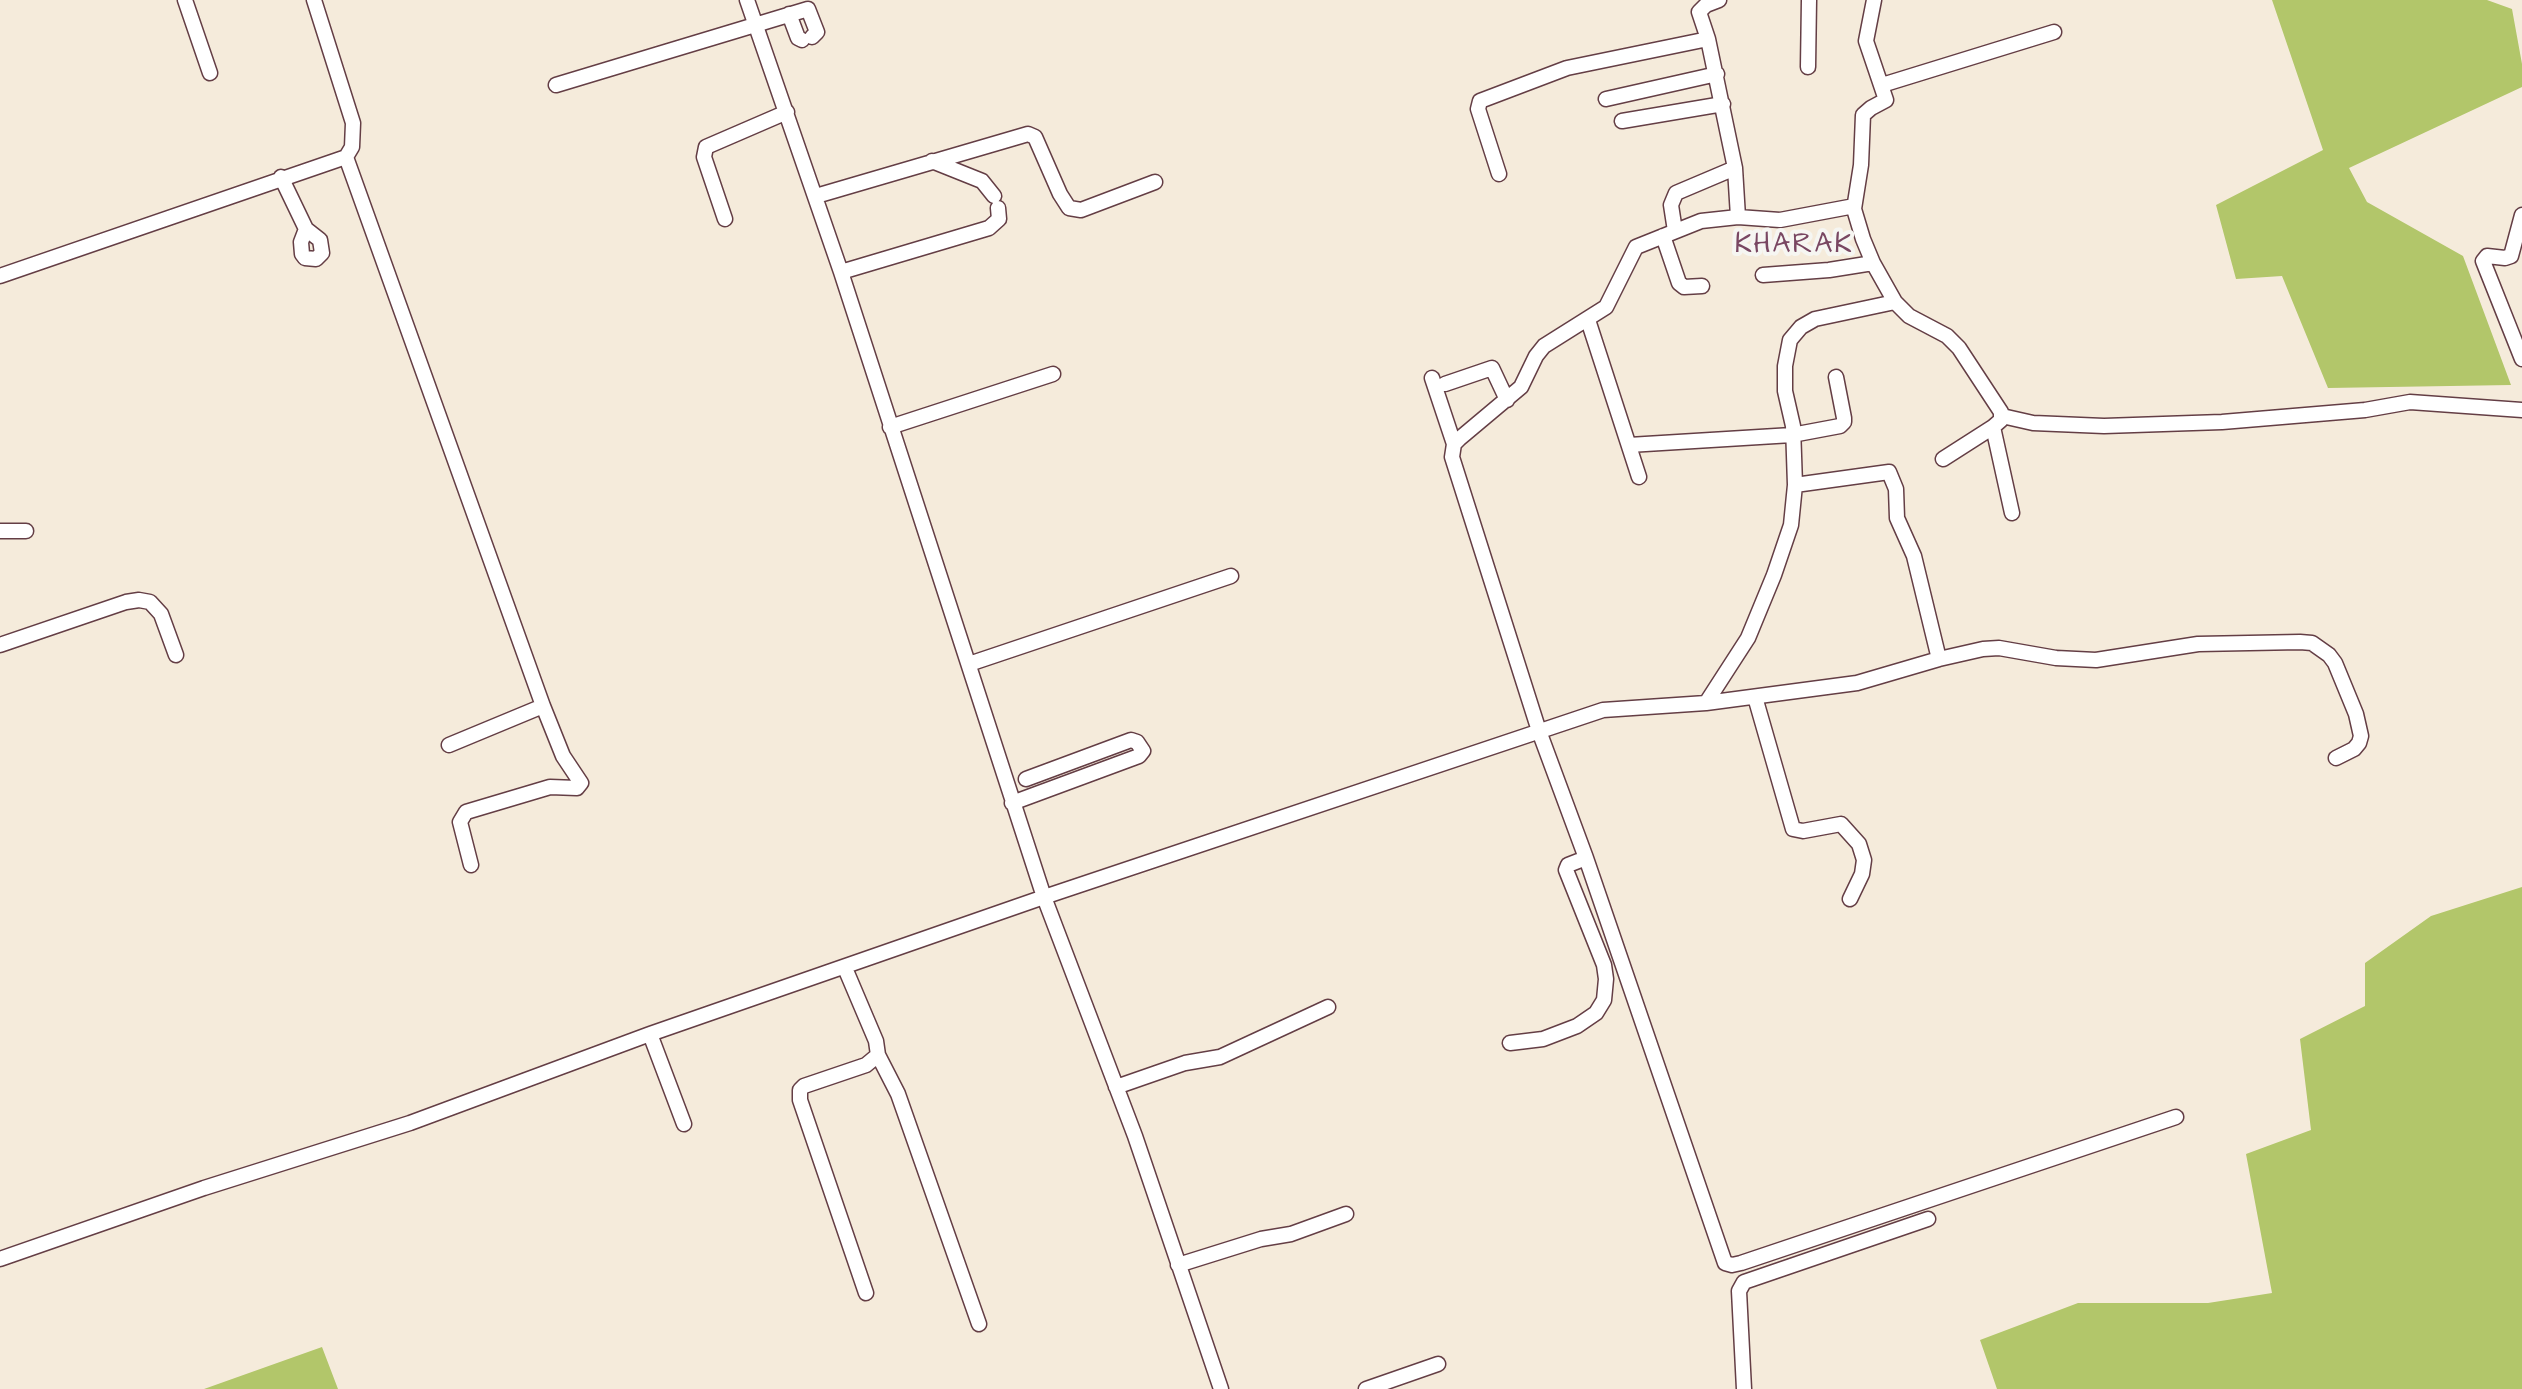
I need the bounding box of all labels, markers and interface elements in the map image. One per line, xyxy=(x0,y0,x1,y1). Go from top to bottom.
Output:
district label: KHARAK xyxy=(1735,229,1853,263)

